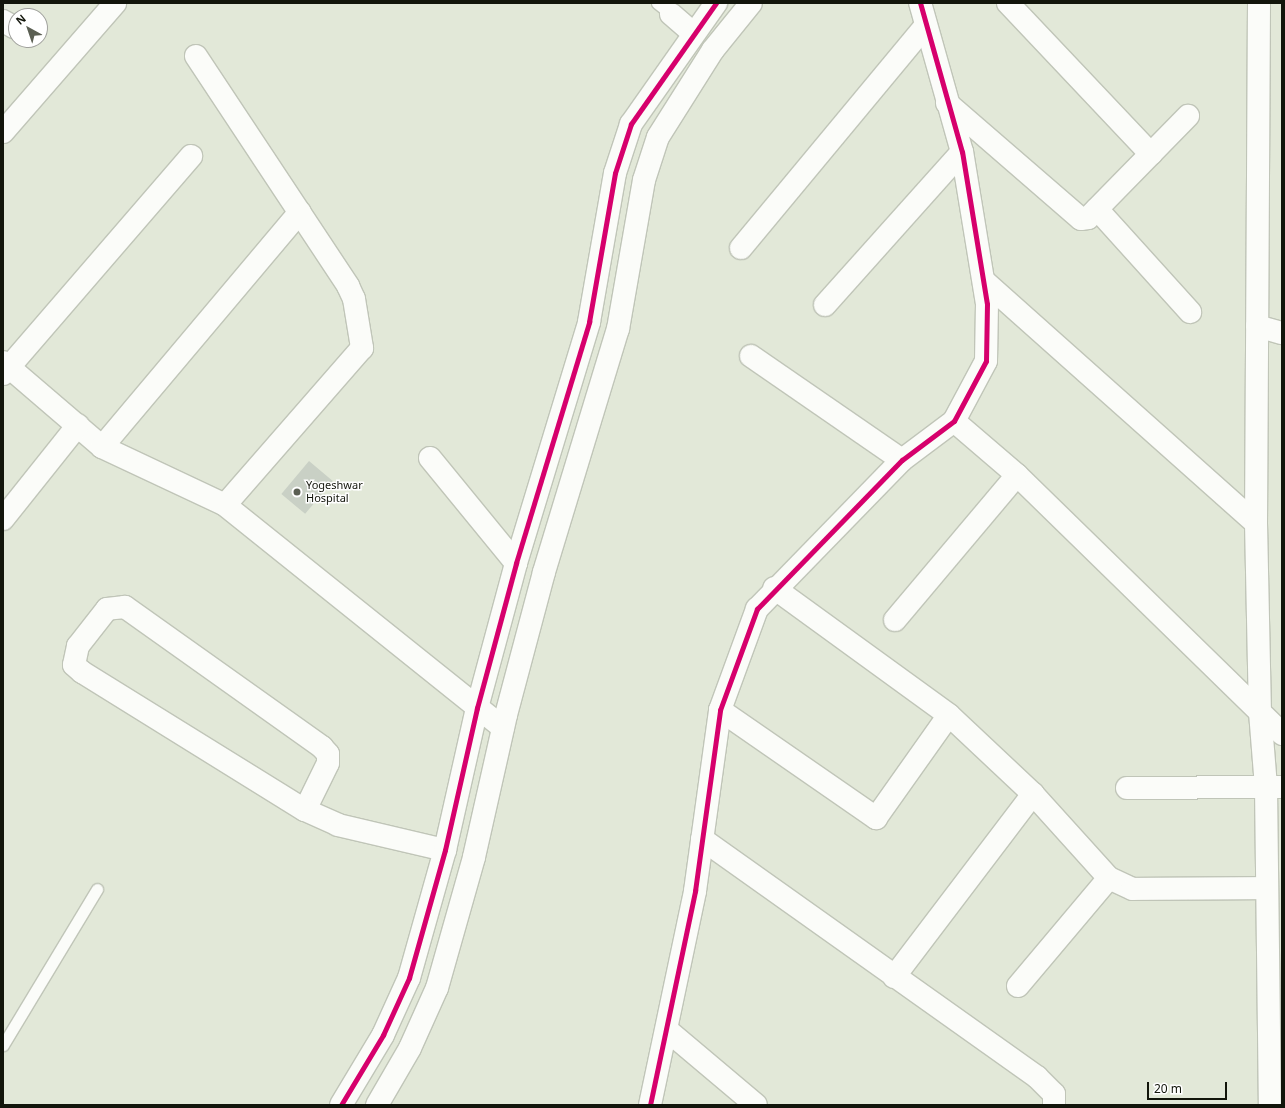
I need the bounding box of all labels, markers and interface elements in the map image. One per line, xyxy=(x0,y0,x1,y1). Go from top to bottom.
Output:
north arrow xyxy=(8,8,48,48)
text: N xyxy=(12,11,29,28)
place label: Yogeshwar Hospital xyxy=(306,479,363,505)
marker: Yogeshwar Hospital xyxy=(291,486,303,498)
scale bar xyxy=(1149,1074,1229,1100)
text: 20 m xyxy=(1154,1080,1182,1097)

